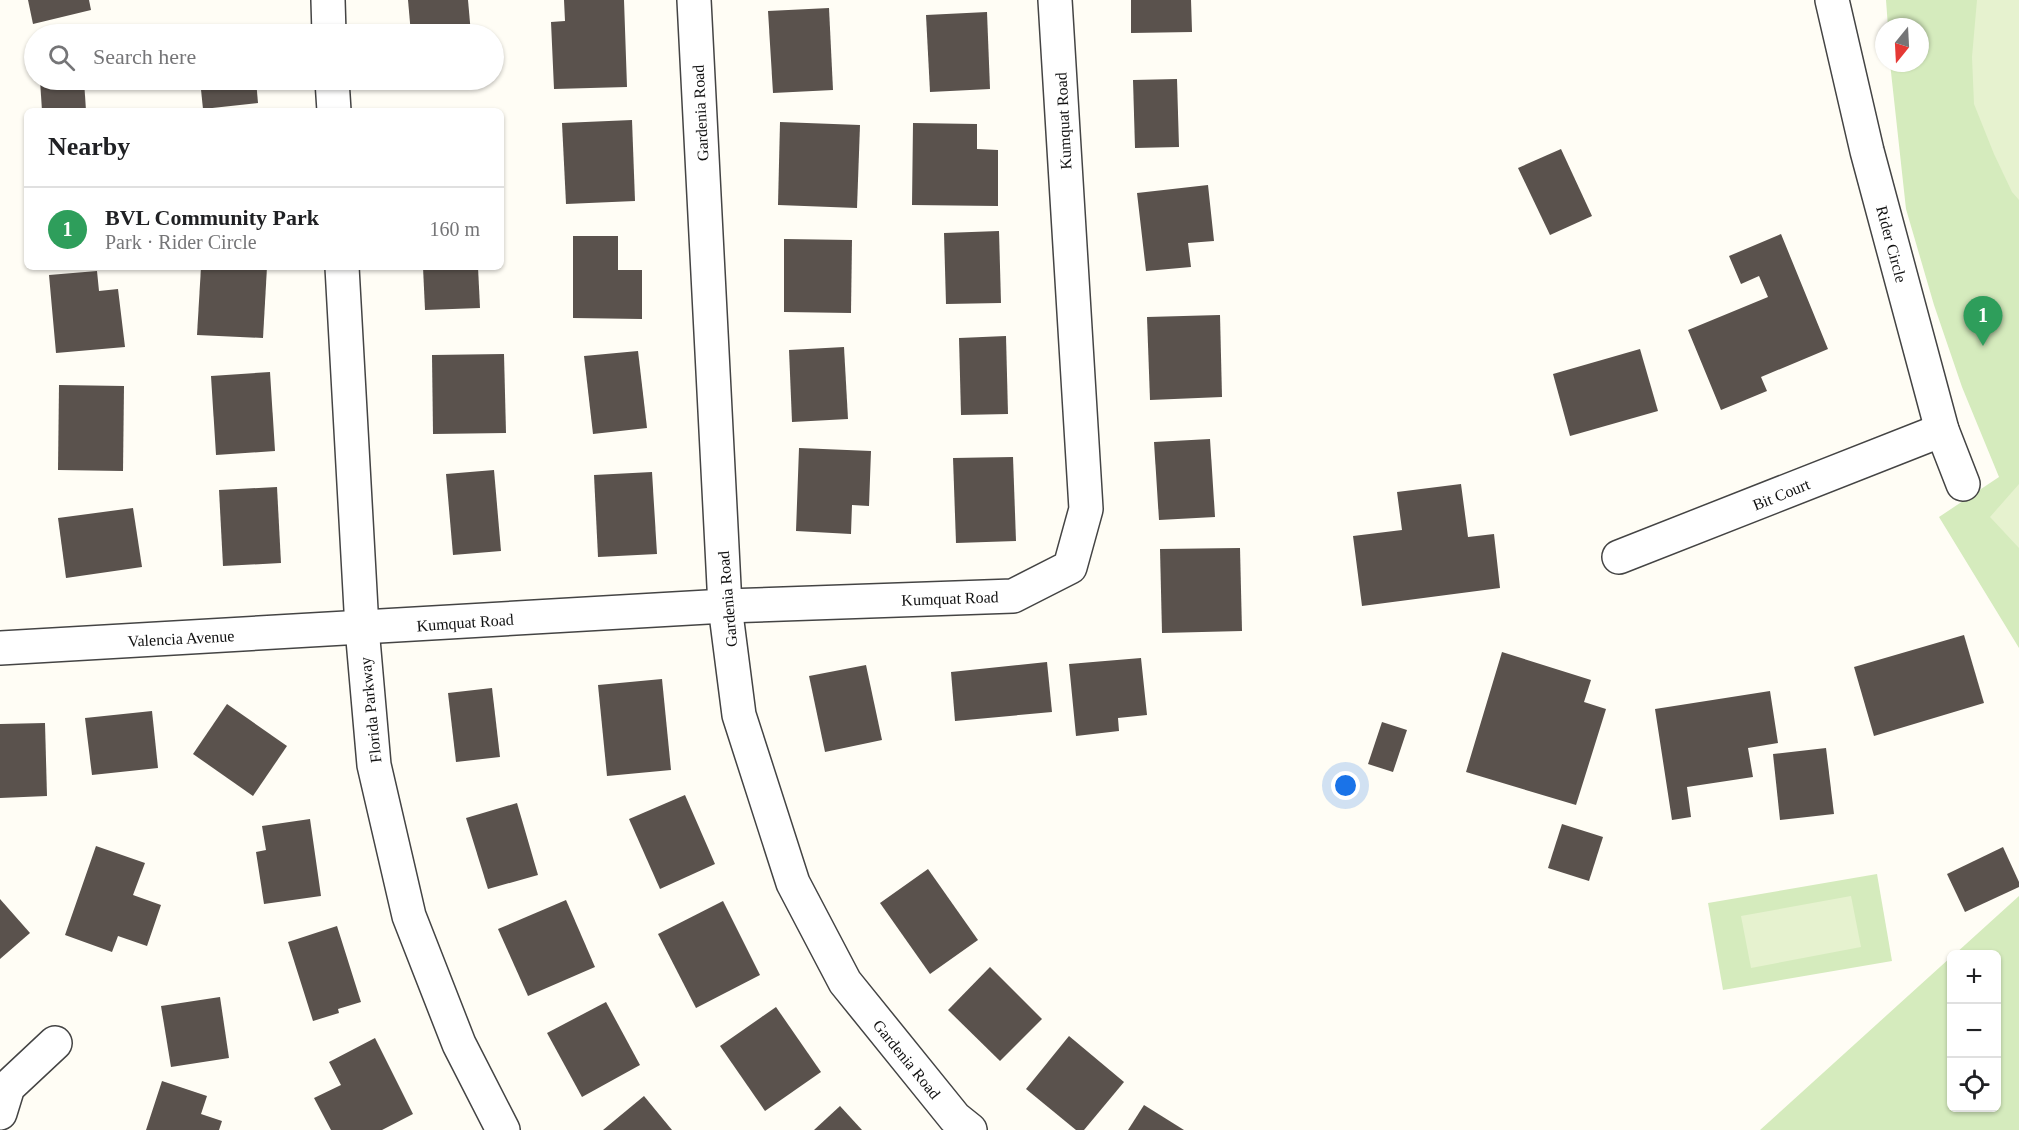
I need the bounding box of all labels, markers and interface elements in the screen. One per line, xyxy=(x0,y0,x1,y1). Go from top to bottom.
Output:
north arrow xyxy=(1875,18,1929,72)
search box xyxy=(24,24,504,90)
icon: search xyxy=(45,41,78,74)
text: Search here xyxy=(93,44,196,69)
street label: Gardenia Road xyxy=(689,64,712,162)
street label: Kumquat Road xyxy=(1052,72,1076,170)
text: Nearby xyxy=(48,132,130,161)
street label: Rider Circle xyxy=(1873,204,1910,284)
text: BVL Community Park xyxy=(105,205,319,230)
text: 1 xyxy=(63,218,73,240)
text: 160 m xyxy=(429,218,480,240)
text: Park · Rider Circle xyxy=(105,231,257,253)
pin: 1 xyxy=(1964,296,2002,346)
street label: Bit Court xyxy=(1750,475,1813,514)
street label: Gardenia Road xyxy=(715,550,740,648)
street label: Kumquat Road xyxy=(901,588,999,610)
street label: Kumquat Road xyxy=(416,611,514,635)
street label: Valencia Avenue xyxy=(127,627,235,650)
street label: Florida Parkway xyxy=(356,656,385,764)
your location xyxy=(1331,771,1360,800)
map controls xyxy=(1947,950,2001,1112)
button: + xyxy=(1947,950,2001,1004)
button: − xyxy=(1947,1004,2001,1058)
street label: Gardenia Road xyxy=(870,1017,944,1102)
button: locate xyxy=(1947,1058,2001,1112)

